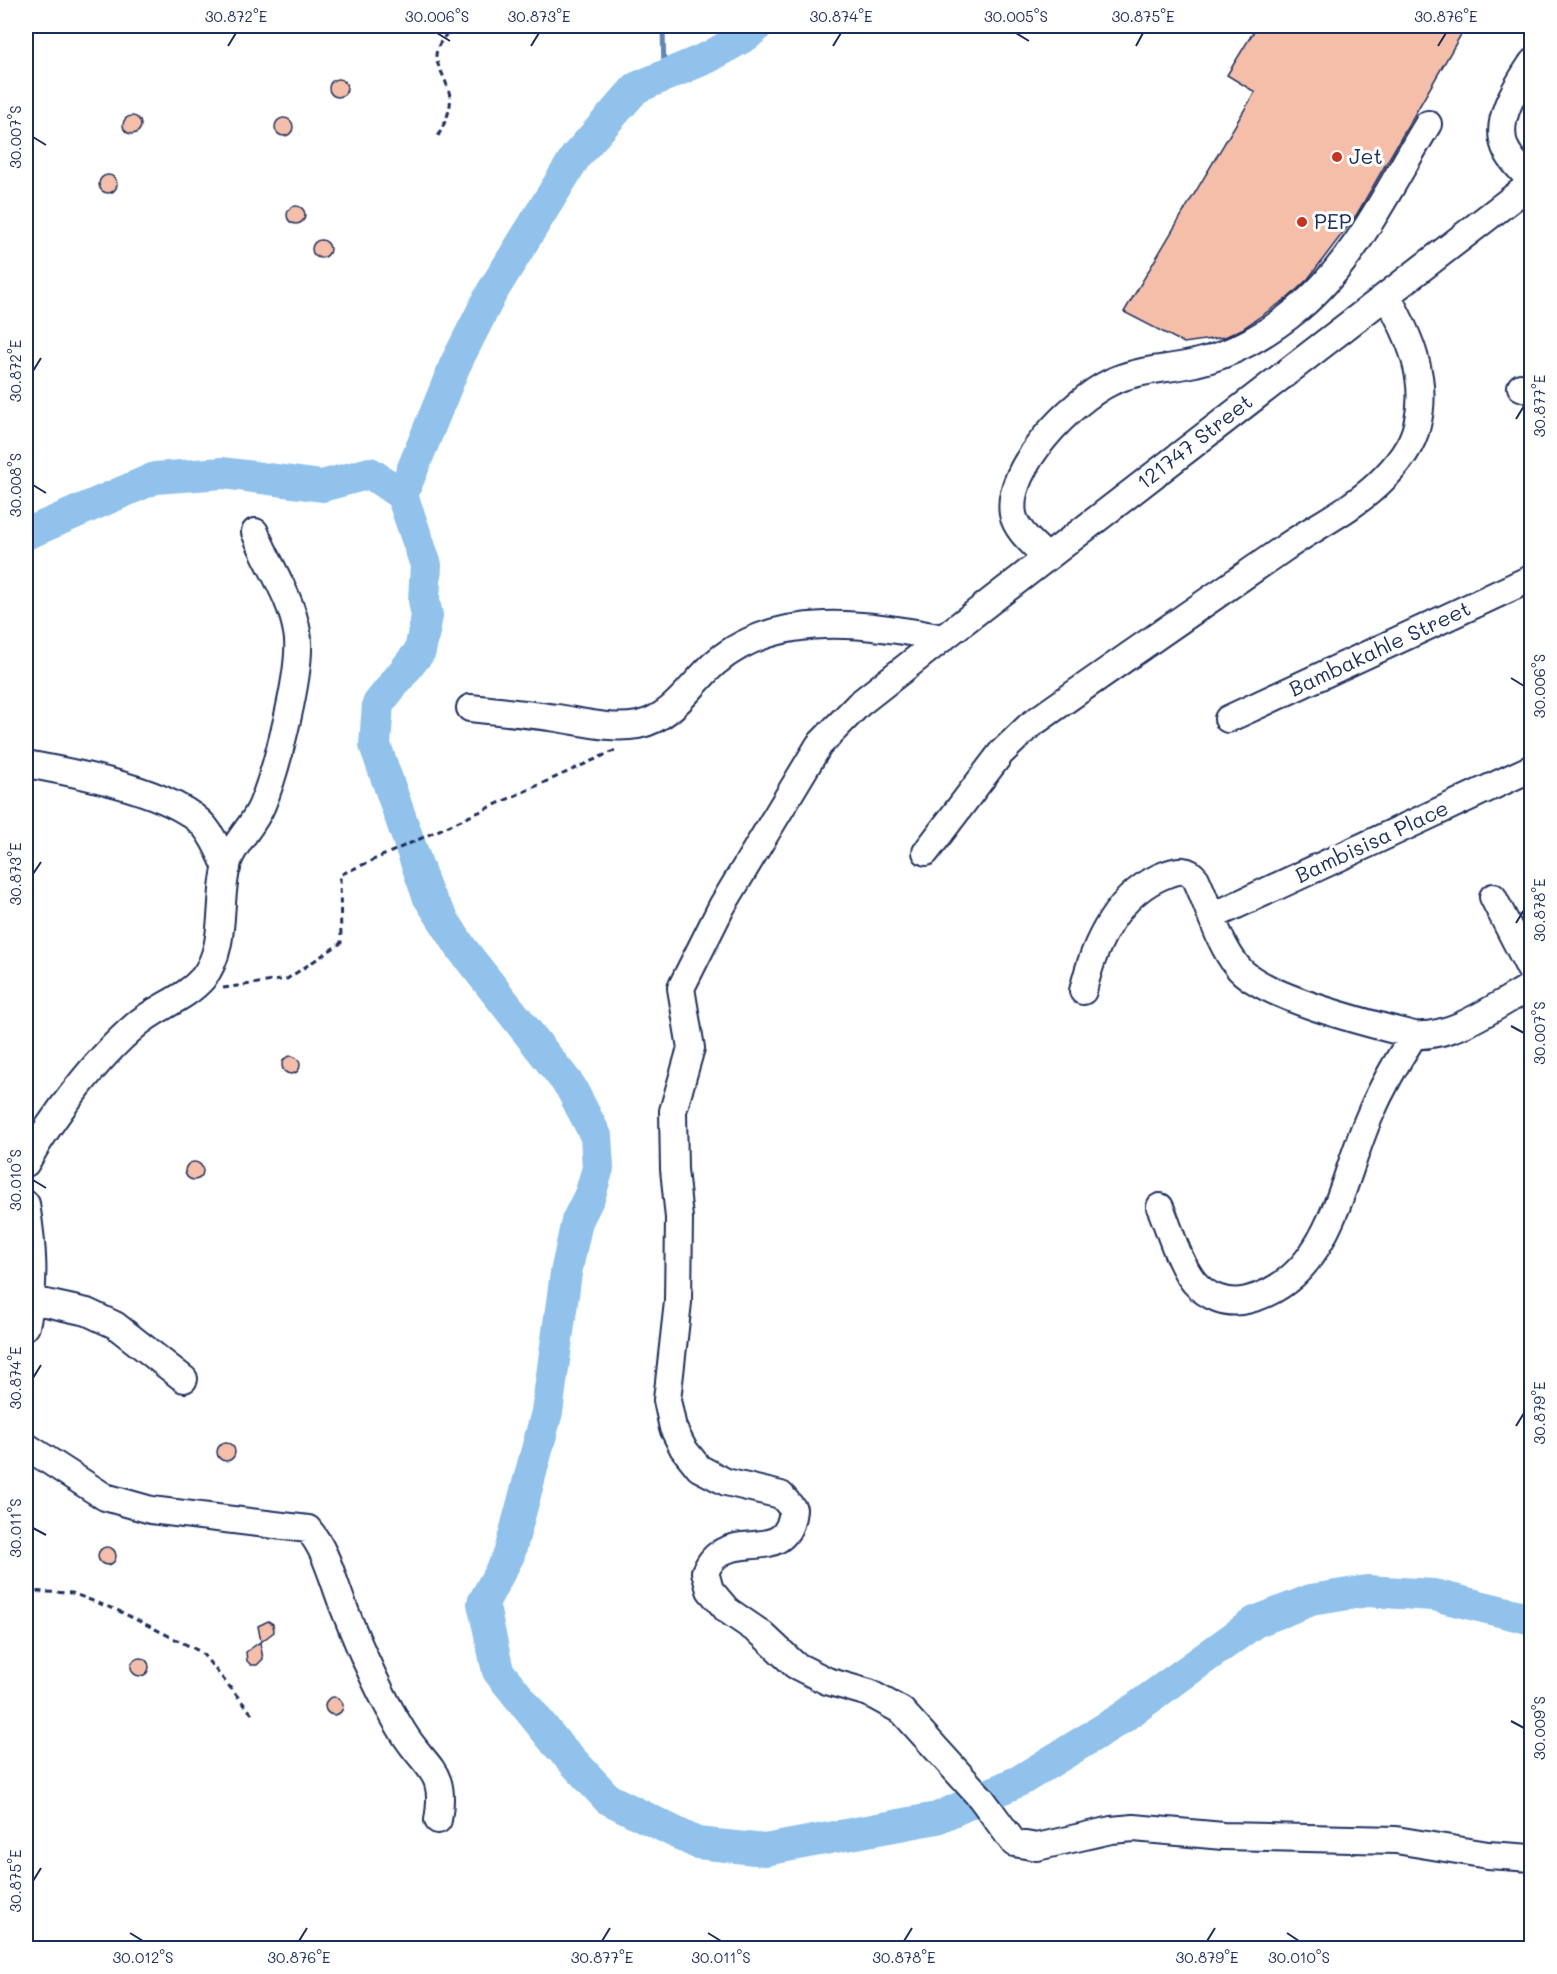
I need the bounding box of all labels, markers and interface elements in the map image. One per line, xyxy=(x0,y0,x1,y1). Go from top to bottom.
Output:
text: 30.872°E xyxy=(205,6,268,26)
text: 30.006°S xyxy=(405,6,469,26)
text: 30.873°E xyxy=(507,6,571,26)
text: 30.874°E xyxy=(809,6,873,26)
text: 30.005°S xyxy=(984,6,1048,26)
text: 30.875°E xyxy=(1111,6,1175,26)
text: 30.876°E xyxy=(1414,6,1478,26)
text: 30.007°S xyxy=(5,105,25,169)
place label: Jet xyxy=(1349,142,1383,169)
marker: Jet xyxy=(1330,150,1344,164)
place label: PEP xyxy=(1314,207,1352,234)
marker: PEP xyxy=(1295,215,1309,229)
text: 30.872°E xyxy=(5,339,25,402)
text: 30.877°E xyxy=(1529,374,1549,437)
street label: 121747 Street xyxy=(1131,387,1257,494)
text: 30.008°S xyxy=(5,453,25,517)
street label: Bambakahle Street xyxy=(1284,594,1474,702)
text: 30.006°S xyxy=(1529,654,1549,718)
street label: Bambisisa Place xyxy=(1291,793,1452,888)
text: 30.873°E xyxy=(5,842,25,906)
text: 30.878°E xyxy=(1529,878,1549,942)
text: 30.007°S xyxy=(1529,1001,1549,1065)
text: 30.010°S xyxy=(5,1149,25,1211)
text: 30.874°E xyxy=(5,1346,25,1410)
text: 30.879°E xyxy=(1529,1381,1549,1445)
text: 30.011°S xyxy=(5,1498,25,1558)
text: 30.009°S xyxy=(1529,1696,1549,1760)
text: 30.875°E xyxy=(5,1849,25,1913)
text: 30.012°S xyxy=(112,1947,174,1967)
text: 30.876°E xyxy=(267,1947,331,1967)
text: 30.877°E xyxy=(571,1947,634,1967)
text: 30.011°S xyxy=(691,1947,751,1967)
text: 30.878°E xyxy=(872,1947,936,1967)
text: 30.879°E xyxy=(1175,1947,1239,1967)
text: 30.010°S xyxy=(1268,1947,1330,1967)

